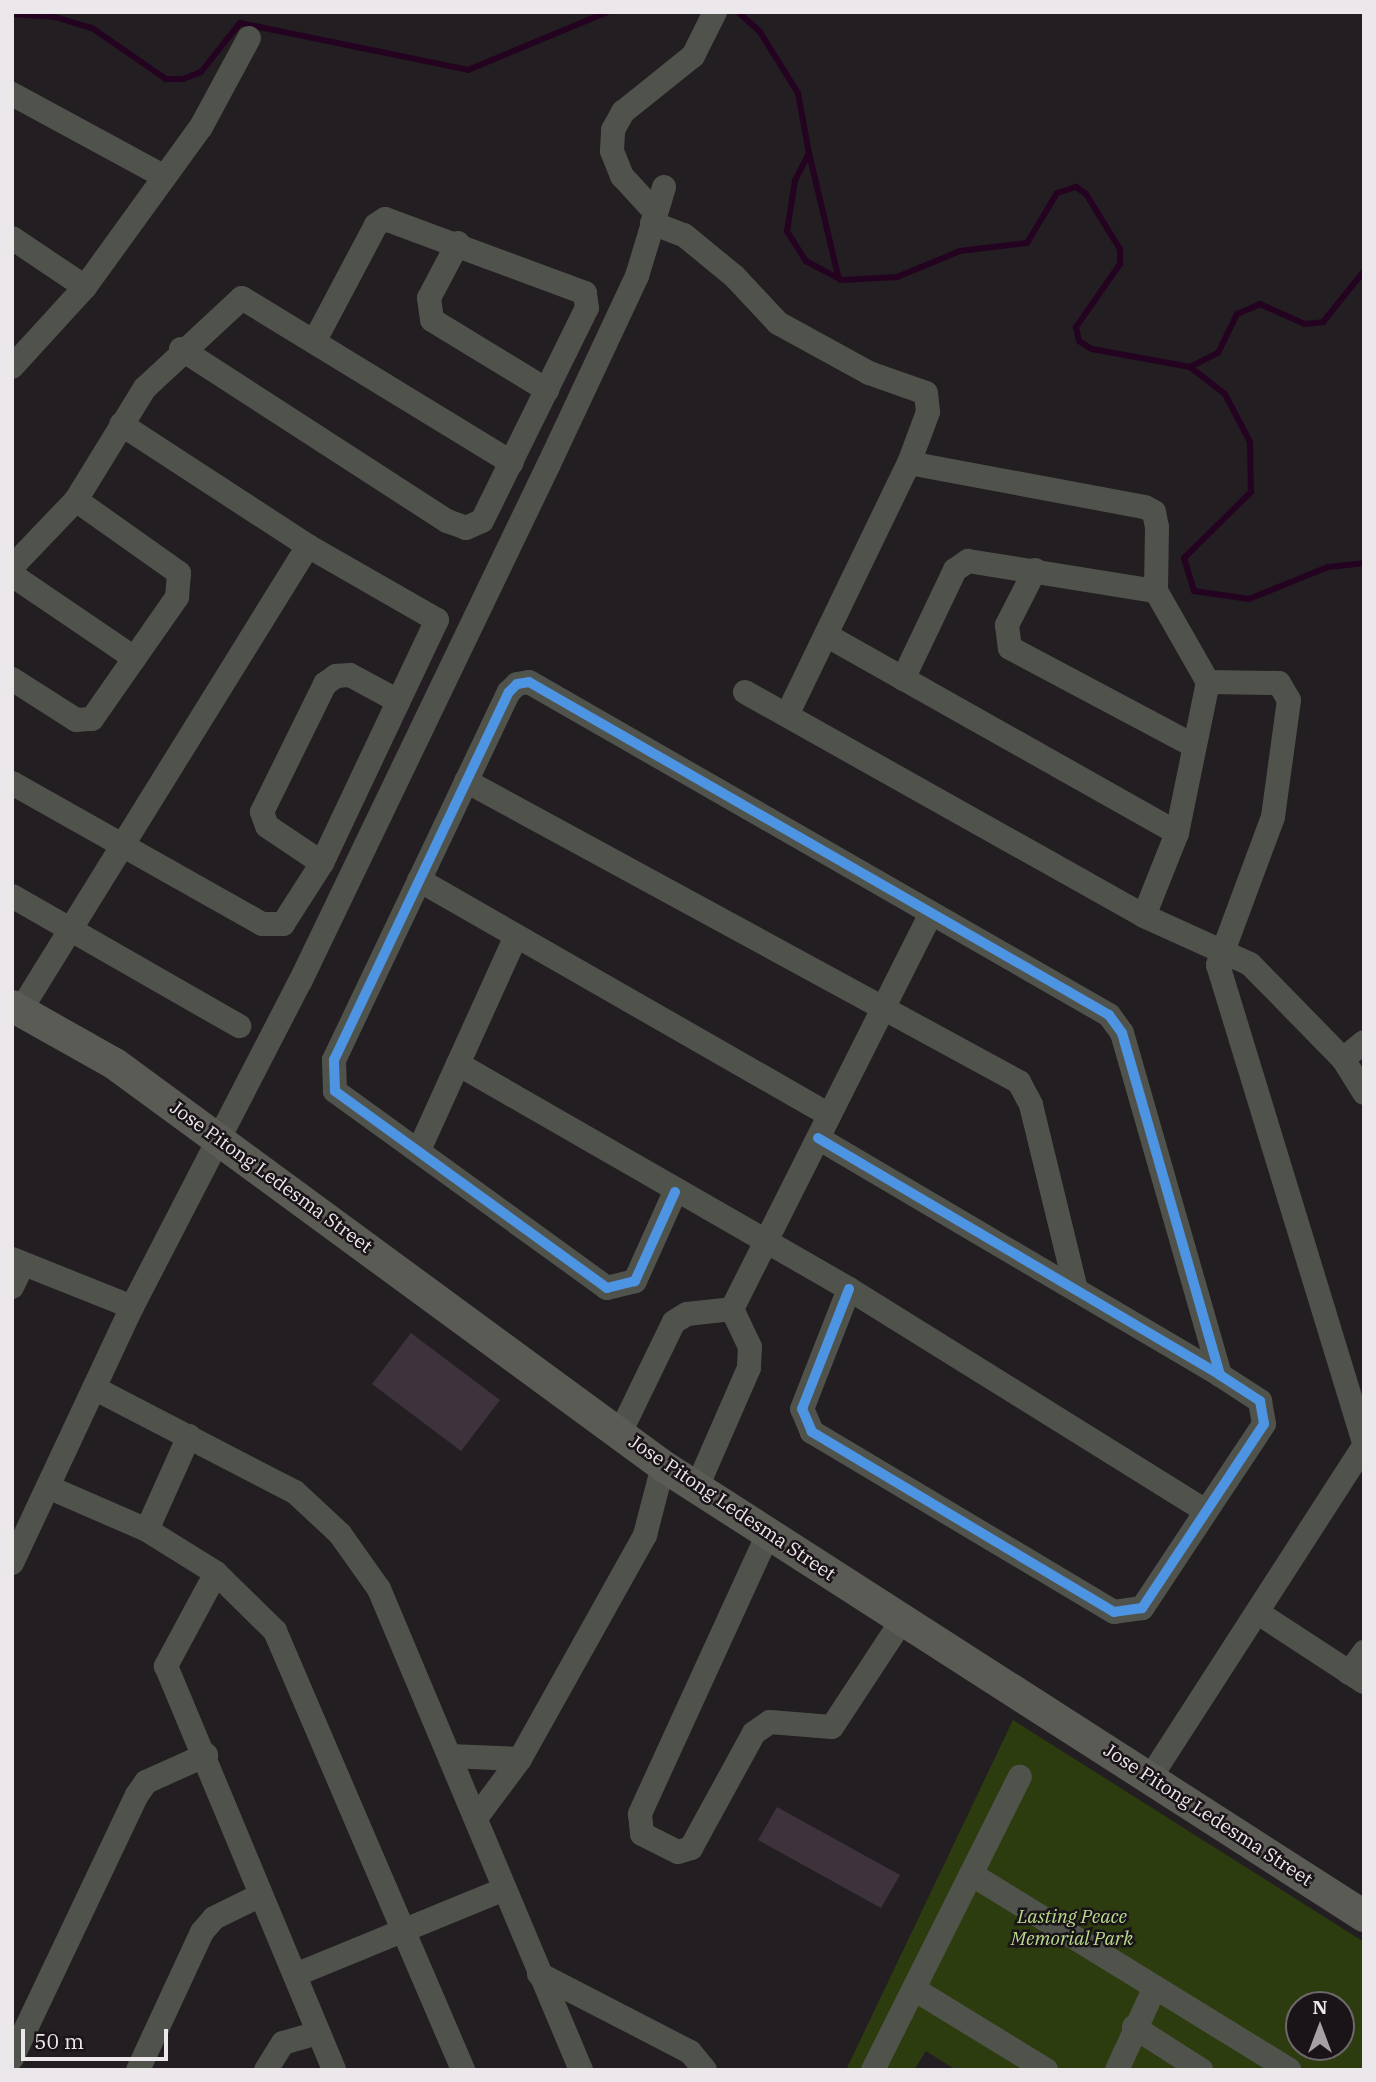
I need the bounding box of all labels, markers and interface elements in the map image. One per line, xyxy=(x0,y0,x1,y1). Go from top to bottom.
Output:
street label: Jose Pitong Ledesma Street xyxy=(166,1096,376,1258)
street label: Jose Pitong Ledesma Street xyxy=(624,1430,840,1586)
street label: Jose Pitong Ledesma Street xyxy=(1099,1739,1317,1891)
park label: Lasting Peace Memorial Park xyxy=(1011,1906,1133,1950)
north arrow xyxy=(1285,1991,1355,2061)
text: N xyxy=(1312,1995,1328,2019)
scale bar xyxy=(24,2016,172,2060)
text: 50 m xyxy=(34,2027,84,2055)

